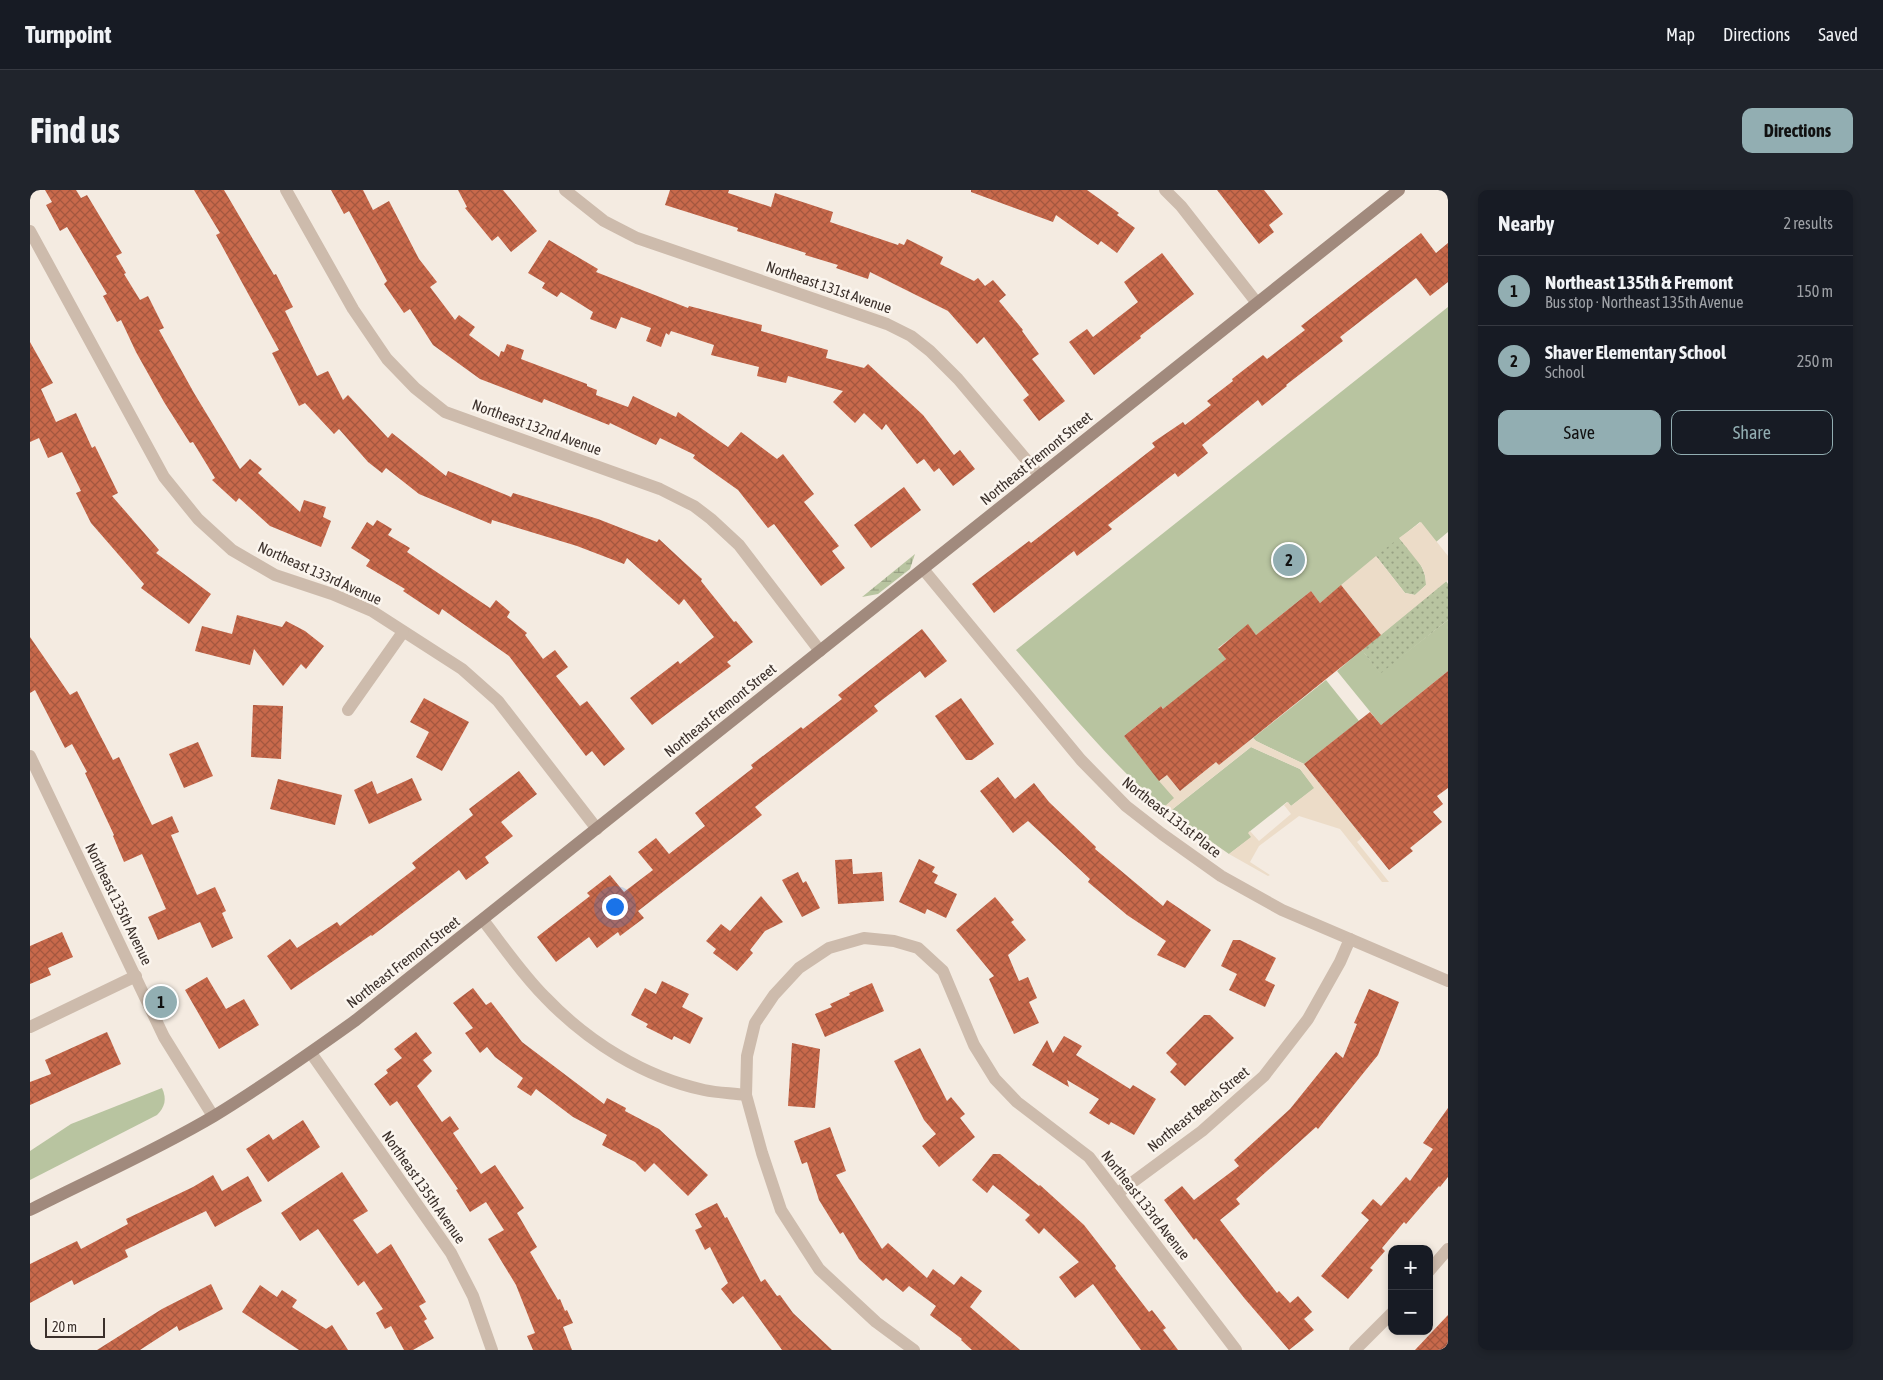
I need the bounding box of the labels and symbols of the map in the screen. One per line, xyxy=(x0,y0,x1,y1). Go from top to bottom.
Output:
street label: Northeast 131st Avenue xyxy=(764,258,894,317)
street label: Northeast 132nd Avenue xyxy=(470,396,604,458)
street label: Northeast Fremont Street xyxy=(977,408,1095,508)
street label: Northeast 133rd Avenue xyxy=(256,538,385,608)
pin: 2 xyxy=(1273,541,1305,579)
street label: Northeast Fremont Street xyxy=(661,660,779,760)
street label: Northeast 131st Place xyxy=(1119,773,1225,861)
street label: Northeast 135th Avenue xyxy=(82,840,156,968)
your location xyxy=(602,894,628,920)
street label: Northeast Fremont Street xyxy=(343,913,463,1011)
pin: 1 xyxy=(145,983,177,1021)
street label: Northeast Beech Street xyxy=(1144,1063,1252,1155)
street label: Northeast 135th Avenue xyxy=(379,1127,469,1247)
street label: Northeast 133rd Avenue xyxy=(1098,1147,1194,1263)
scale bar xyxy=(45,1315,105,1338)

